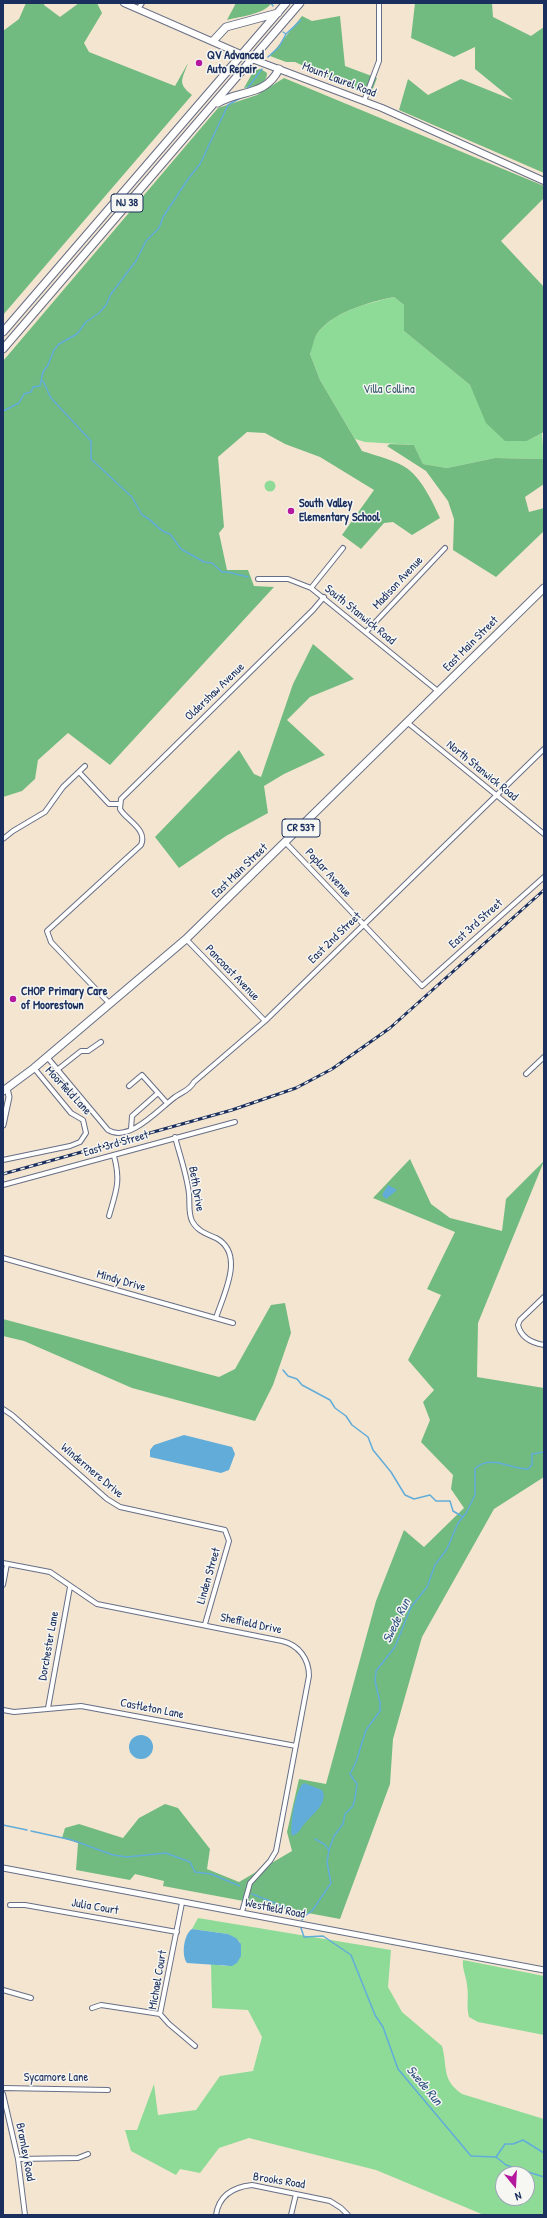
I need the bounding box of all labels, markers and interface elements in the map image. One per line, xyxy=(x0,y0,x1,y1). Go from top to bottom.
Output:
place label: QV Advanced Auto Repair xyxy=(207,49,264,77)
marker: QV Advanced Auto Repair xyxy=(194,58,204,68)
street label: Mount Laurel Road xyxy=(300,59,378,101)
road number: NJ 38 xyxy=(111,194,143,212)
park label: Villa Collina xyxy=(363,383,415,397)
place label: South Valley Elementary School xyxy=(299,497,380,525)
marker: South Valley Elementary School xyxy=(286,506,296,516)
street label: Madison Avenue xyxy=(370,553,426,613)
street label: South Stanwick Road xyxy=(322,582,398,648)
street label: East Main Street xyxy=(440,613,502,675)
street label: Oldershaw Avenue xyxy=(182,660,248,724)
street label: North Stanwick Road xyxy=(443,738,521,804)
road number: CR 537 xyxy=(282,819,320,837)
street label: East Main Street xyxy=(209,841,271,901)
street label: Poplar Avenue xyxy=(302,846,354,900)
street label: East 3rd Street xyxy=(446,896,506,952)
street label: East 2nd Street xyxy=(306,909,364,967)
street label: Pancoast Avenue xyxy=(202,942,262,1004)
place label: CHOP Primary Care of Moorestown xyxy=(21,985,107,1013)
marker: CHOP Primary Care of Moorestown xyxy=(8,994,18,1004)
street label: Moorfield Lane xyxy=(42,1064,94,1118)
street label: East 3rd Street xyxy=(82,1128,150,1160)
street label: Beth Drive xyxy=(185,1165,207,1213)
street label: Mindy Drive xyxy=(95,1267,147,1295)
street label: Windermere Drive xyxy=(58,1441,126,1501)
street label: Linden Street xyxy=(194,1546,224,1606)
water label: Swede Run xyxy=(380,1596,414,1646)
street label: Dorchester Lane xyxy=(36,1610,62,1682)
street label: Sheffield Drive xyxy=(219,1610,283,1638)
street label: Castleton Lane xyxy=(119,1696,185,1722)
street label: Julia Court xyxy=(70,1896,120,1918)
street label: Westfield Road xyxy=(244,1896,306,1922)
street label: Michael Court xyxy=(146,1949,170,2011)
water label: Swede Run xyxy=(403,2063,445,2109)
street label: Sycamore Lane xyxy=(24,2071,88,2085)
street label: Bramley Road xyxy=(12,2122,38,2182)
north arrow xyxy=(495,2166,535,2206)
street label: Brooks Road xyxy=(252,2170,306,2192)
text: N xyxy=(513,2189,523,2204)

